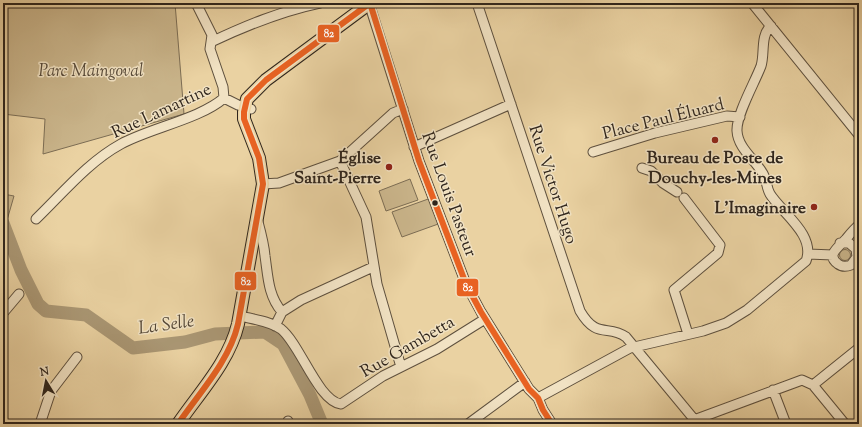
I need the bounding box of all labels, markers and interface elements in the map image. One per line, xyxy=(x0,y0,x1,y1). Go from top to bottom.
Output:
line badge: 82 xyxy=(317,24,340,43)
text: 82 xyxy=(324,26,335,42)
park label: Parc Maingoval xyxy=(38,60,144,84)
street label: Rue Lamartine xyxy=(108,78,216,145)
street label: Place Paul Éluard xyxy=(600,93,727,147)
street label: Rue Victor Hugo xyxy=(522,122,583,247)
street label: Rue Louis Pasteur xyxy=(414,129,482,261)
marker: Bureau de Poste de Douchy-les-Mines xyxy=(710,135,720,145)
place label: Église Saint-Pierre xyxy=(294,147,381,191)
place label: Bureau de Poste de Douchy-les-Mines xyxy=(647,147,783,191)
marker: Église Saint-Pierre xyxy=(384,162,394,172)
place label: L'Imaginaire xyxy=(714,197,806,221)
unlabelled marker xyxy=(430,198,440,208)
marker: L'Imaginaire xyxy=(809,202,819,212)
line badge: 82 xyxy=(234,271,257,291)
text: 82 xyxy=(241,274,252,290)
line badge: 82 xyxy=(456,278,479,297)
text: 82 xyxy=(463,280,474,296)
water label: La Selle xyxy=(137,309,196,343)
street label: Rue Gambetta xyxy=(356,311,460,384)
north arrow xyxy=(26,361,66,401)
text: N xyxy=(38,363,50,381)

